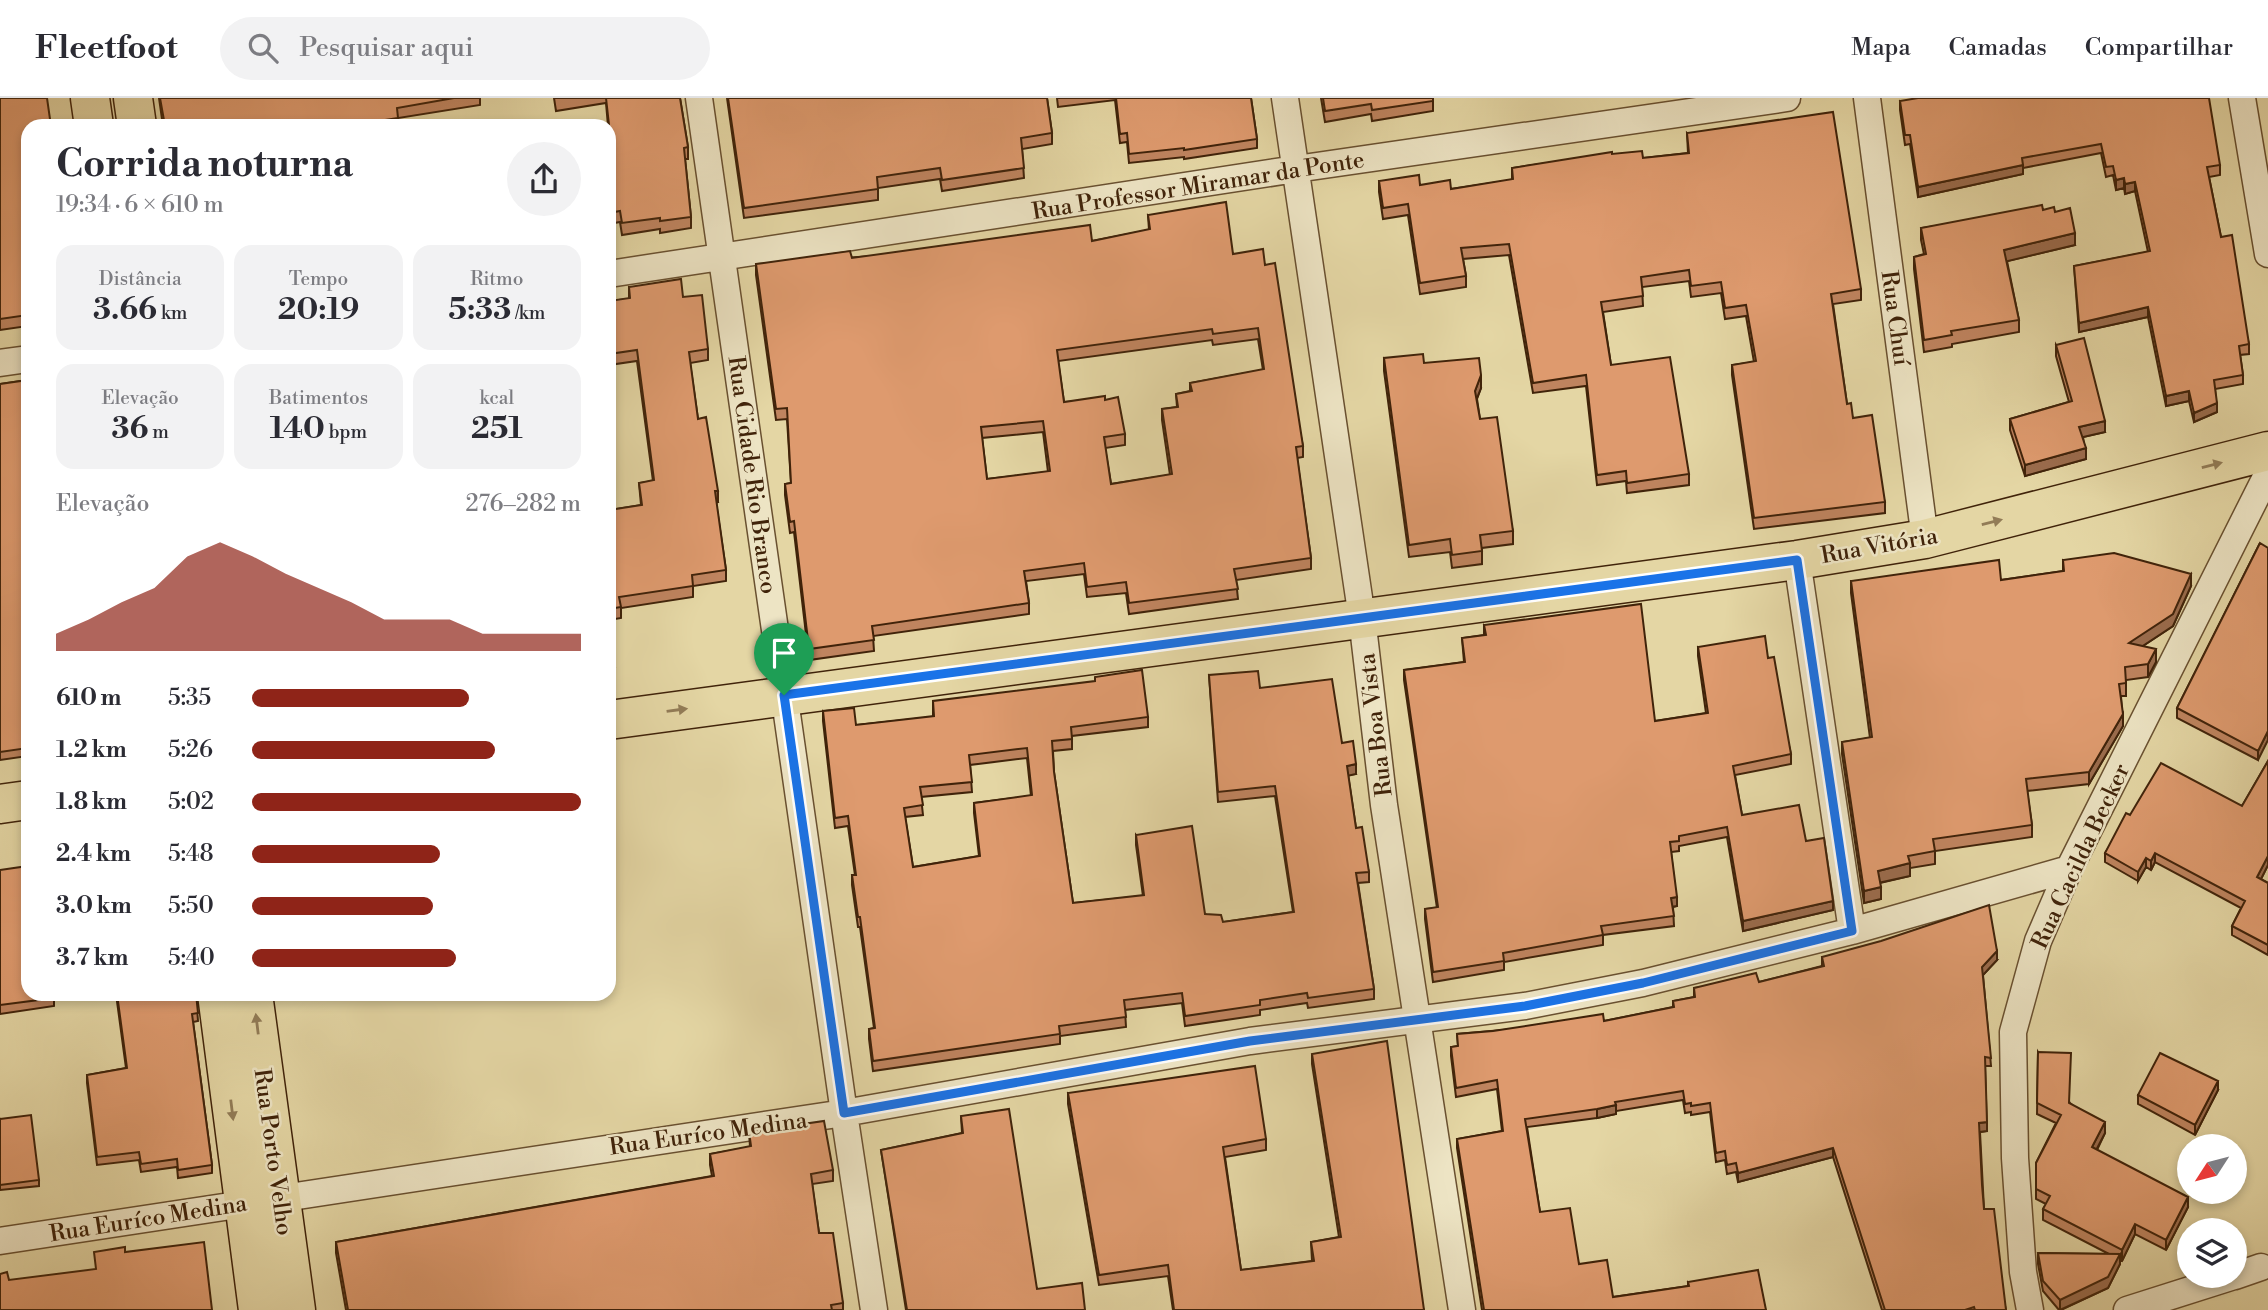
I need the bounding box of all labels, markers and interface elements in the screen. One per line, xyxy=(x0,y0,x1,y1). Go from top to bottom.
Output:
search box xyxy=(220,17,710,80)
text: Fleetfoot xyxy=(35,28,178,69)
icon: search xyxy=(244,29,282,67)
text: Pesquisar aqui xyxy=(300,32,473,64)
text: Mapa xyxy=(1851,33,1911,63)
text: Camadas xyxy=(1949,33,2047,63)
text: Compartilhar xyxy=(2085,33,2233,63)
text: Corrida noturna xyxy=(56,141,353,188)
button: share xyxy=(507,142,581,216)
street label: Rua Professor Miramar da Ponte xyxy=(1030,146,1366,226)
text: 19:34 · 6 × 610 m xyxy=(56,191,224,219)
text: Distância xyxy=(99,267,182,291)
text: Tempo xyxy=(289,267,348,291)
text: Ritmo xyxy=(470,267,523,291)
street label: Rua Chuí xyxy=(1874,269,1916,369)
text: 3.66 xyxy=(93,291,157,329)
text: 20:19 xyxy=(278,291,359,329)
text: 5:33 xyxy=(448,291,511,329)
text: km xyxy=(157,301,187,325)
text: /km xyxy=(511,301,545,325)
street label: Rua Cidade Rio Branco xyxy=(721,354,783,596)
text: Elevação xyxy=(102,386,179,410)
text: Batimentos xyxy=(269,386,368,410)
text: kcal xyxy=(480,386,514,410)
text: 36 xyxy=(111,410,148,448)
text: 140 xyxy=(270,410,325,448)
text: 251 xyxy=(471,410,523,448)
text: m xyxy=(148,420,169,444)
text: bpm xyxy=(325,420,367,444)
one-way arrow xyxy=(2201,459,2223,470)
text: Elevação xyxy=(56,490,149,518)
text: 276–282 m xyxy=(466,490,581,518)
one-way arrow xyxy=(1981,516,2003,527)
street label: Rua Vitória xyxy=(1819,522,1940,570)
pin xyxy=(754,623,814,695)
icon: arrive xyxy=(765,634,803,672)
street label: Rua Boa Vista xyxy=(1353,651,1399,798)
text: 610 m xyxy=(56,684,121,712)
text: 5:35 xyxy=(168,684,211,712)
one-way arrow xyxy=(666,705,688,716)
text: 1.2 km xyxy=(56,736,127,764)
text: 5:26 xyxy=(168,736,213,764)
street label: Rua Cacilda Becker xyxy=(2026,759,2136,953)
text: 1.8 km xyxy=(56,788,127,816)
text: 5:02 xyxy=(168,788,214,816)
text: 2.4 km xyxy=(56,840,131,868)
text: 5:48 xyxy=(168,840,214,868)
text: 3.0 km xyxy=(56,892,132,920)
text: 5:50 xyxy=(168,892,214,920)
text: 3.7 km xyxy=(56,944,129,972)
text: 5:40 xyxy=(168,944,215,972)
one-way arrow xyxy=(252,1013,263,1035)
street label: Rua Porto Velho xyxy=(247,1067,299,1237)
one-way arrow xyxy=(226,1100,237,1122)
street label: Rua Euríco Medina xyxy=(607,1106,809,1162)
north arrow xyxy=(2177,1134,2247,1204)
map controls xyxy=(2177,1134,2247,1288)
street label: Rua Euríco Medina xyxy=(47,1189,249,1248)
button: layers xyxy=(2177,1218,2247,1288)

